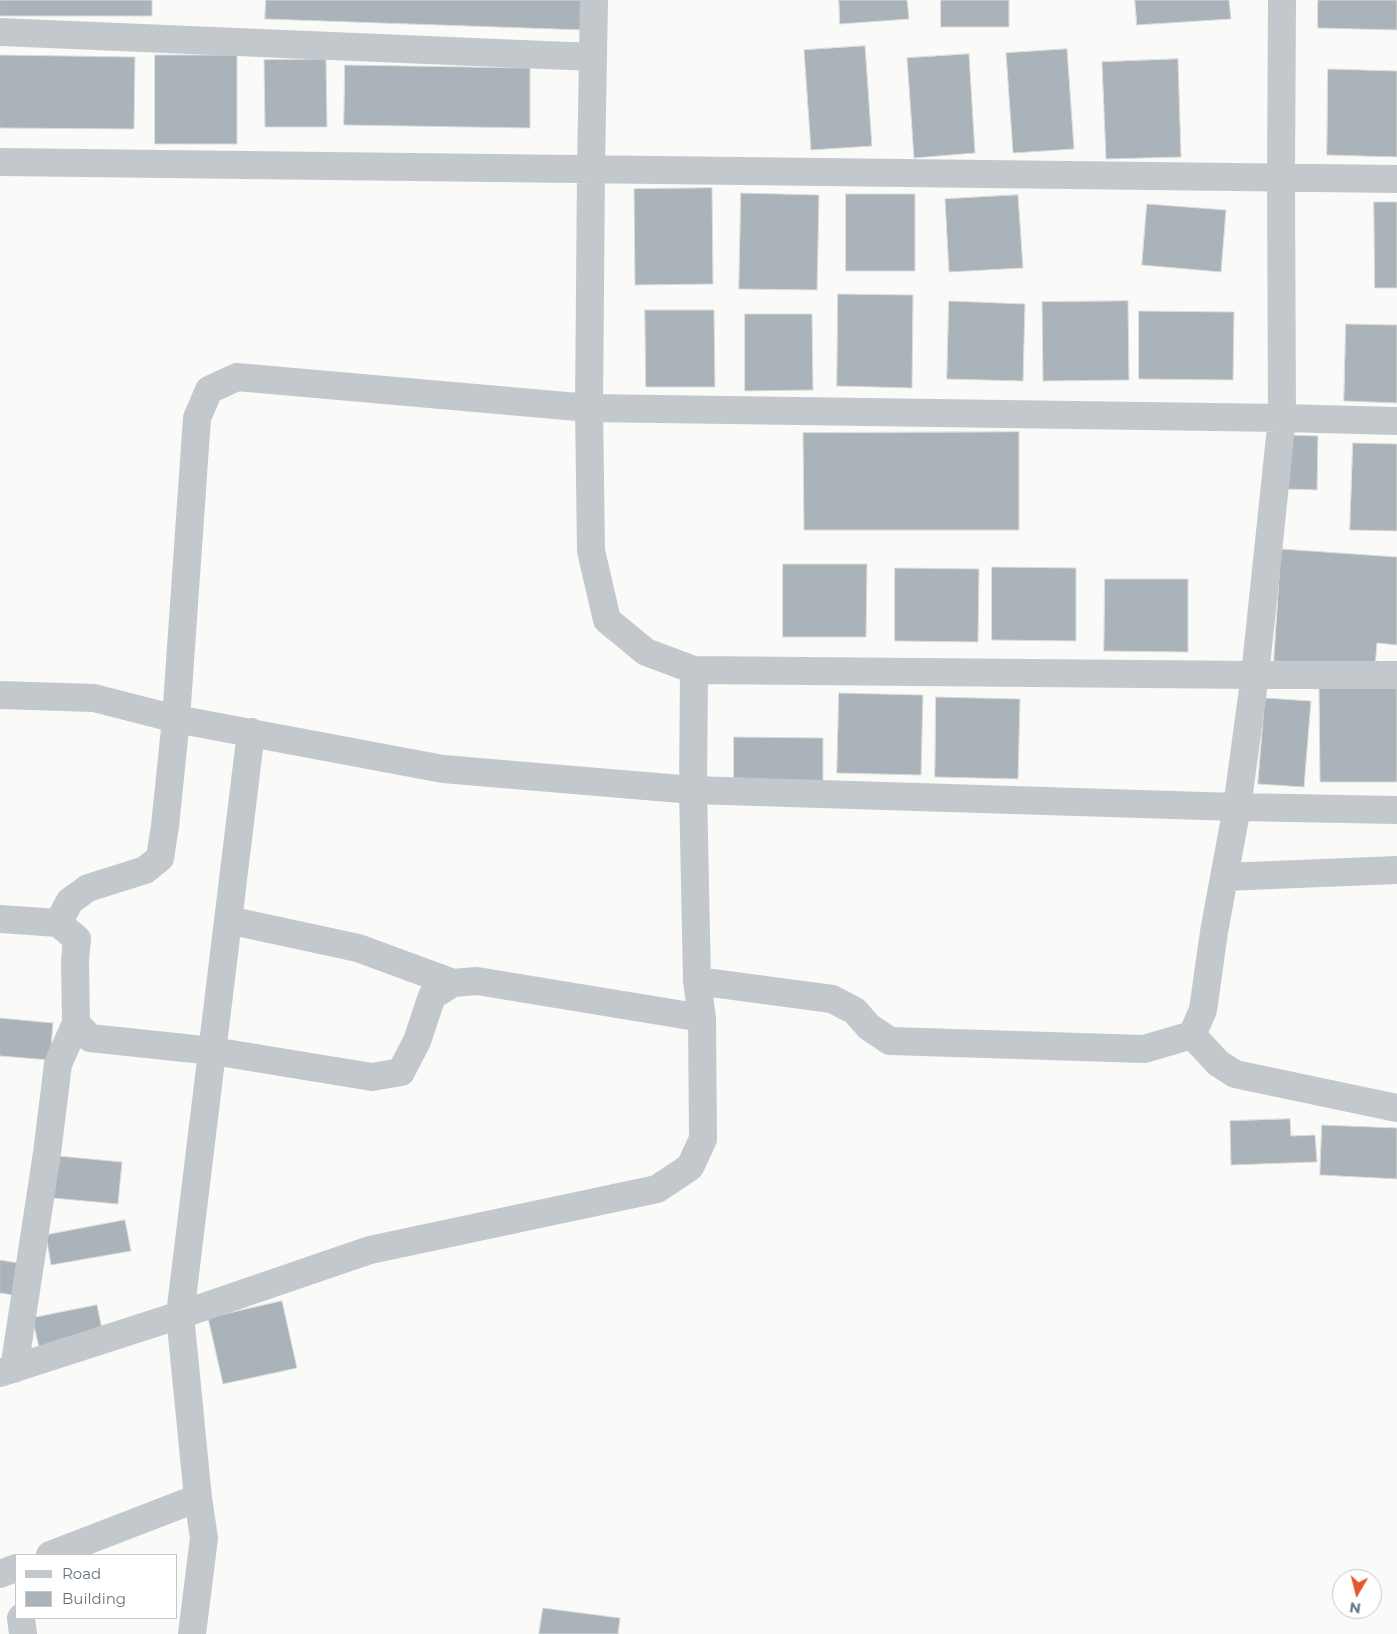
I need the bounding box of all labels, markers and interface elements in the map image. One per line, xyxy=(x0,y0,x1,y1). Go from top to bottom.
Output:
legend xyxy=(15,1554,178,1619)
text: Road xyxy=(62,1564,101,1583)
north arrow xyxy=(1332,1569,1382,1619)
text: Building xyxy=(62,1589,126,1608)
text: N xyxy=(1348,1598,1362,1618)

